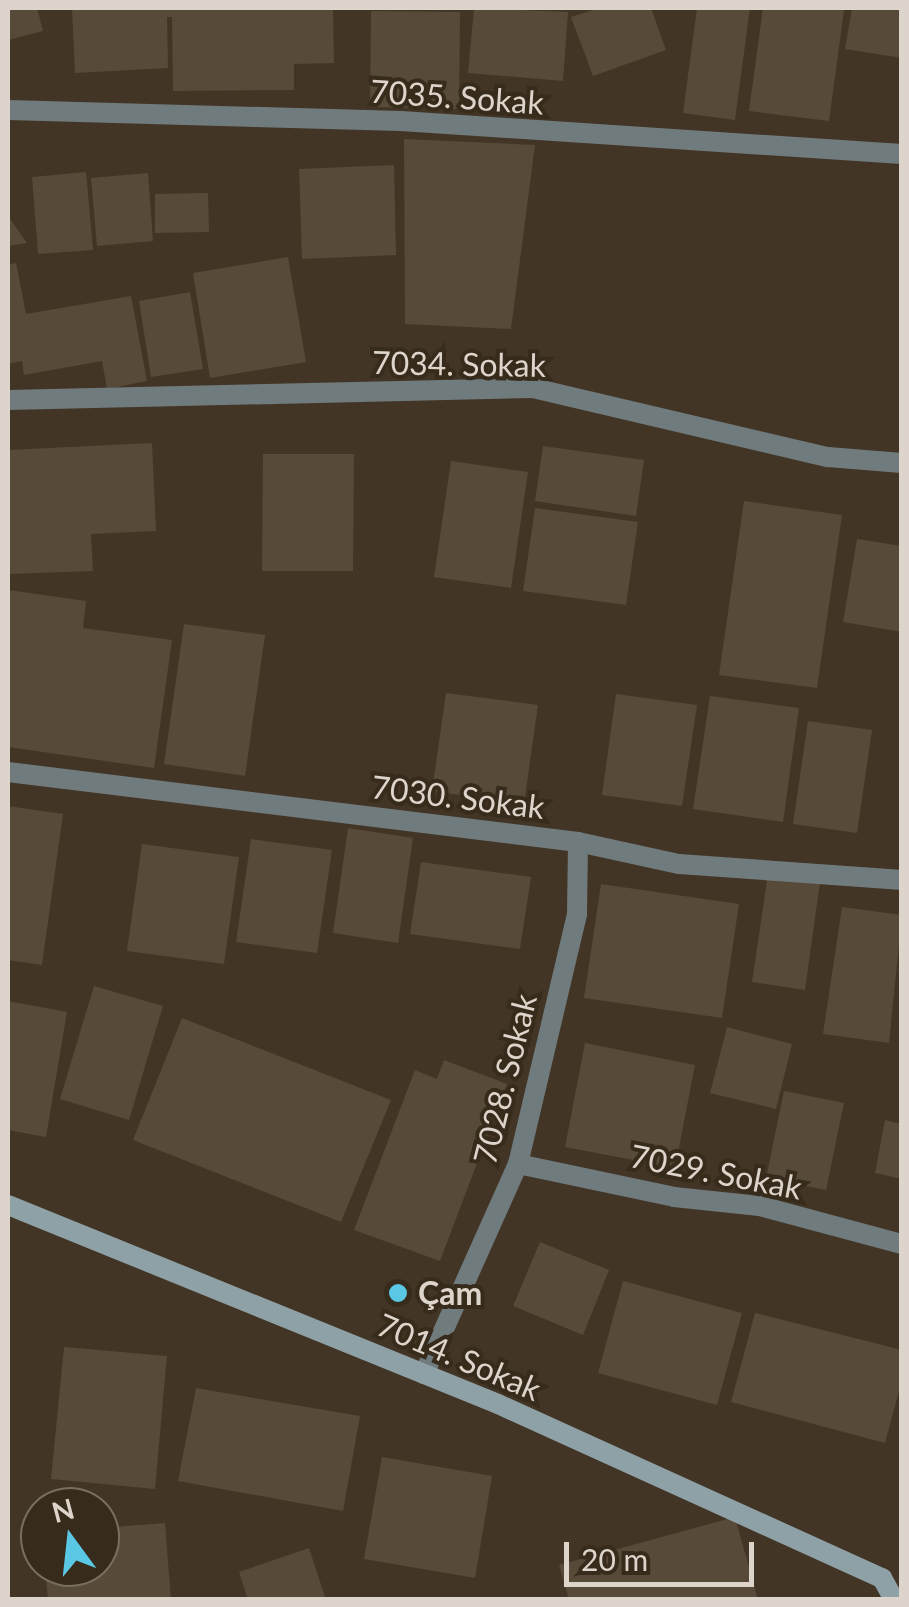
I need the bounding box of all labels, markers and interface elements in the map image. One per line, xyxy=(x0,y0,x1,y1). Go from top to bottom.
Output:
street label: 7035. Sokak xyxy=(369,72,545,122)
street label: 7034. Sokak xyxy=(372,343,546,385)
street label: 7030. Sokak xyxy=(369,767,547,827)
street label: 7028. Sokak xyxy=(465,990,545,1168)
street label: 7029. Sokak xyxy=(627,1137,805,1207)
place label: Çam xyxy=(418,1274,482,1312)
marker: Çam xyxy=(387,1282,409,1304)
street label: 7014. Sokak xyxy=(372,1305,546,1409)
north arrow xyxy=(20,1487,120,1587)
text: N xyxy=(48,1491,78,1529)
scale bar xyxy=(569,1522,759,1584)
text: 20 m xyxy=(581,1541,648,1577)

